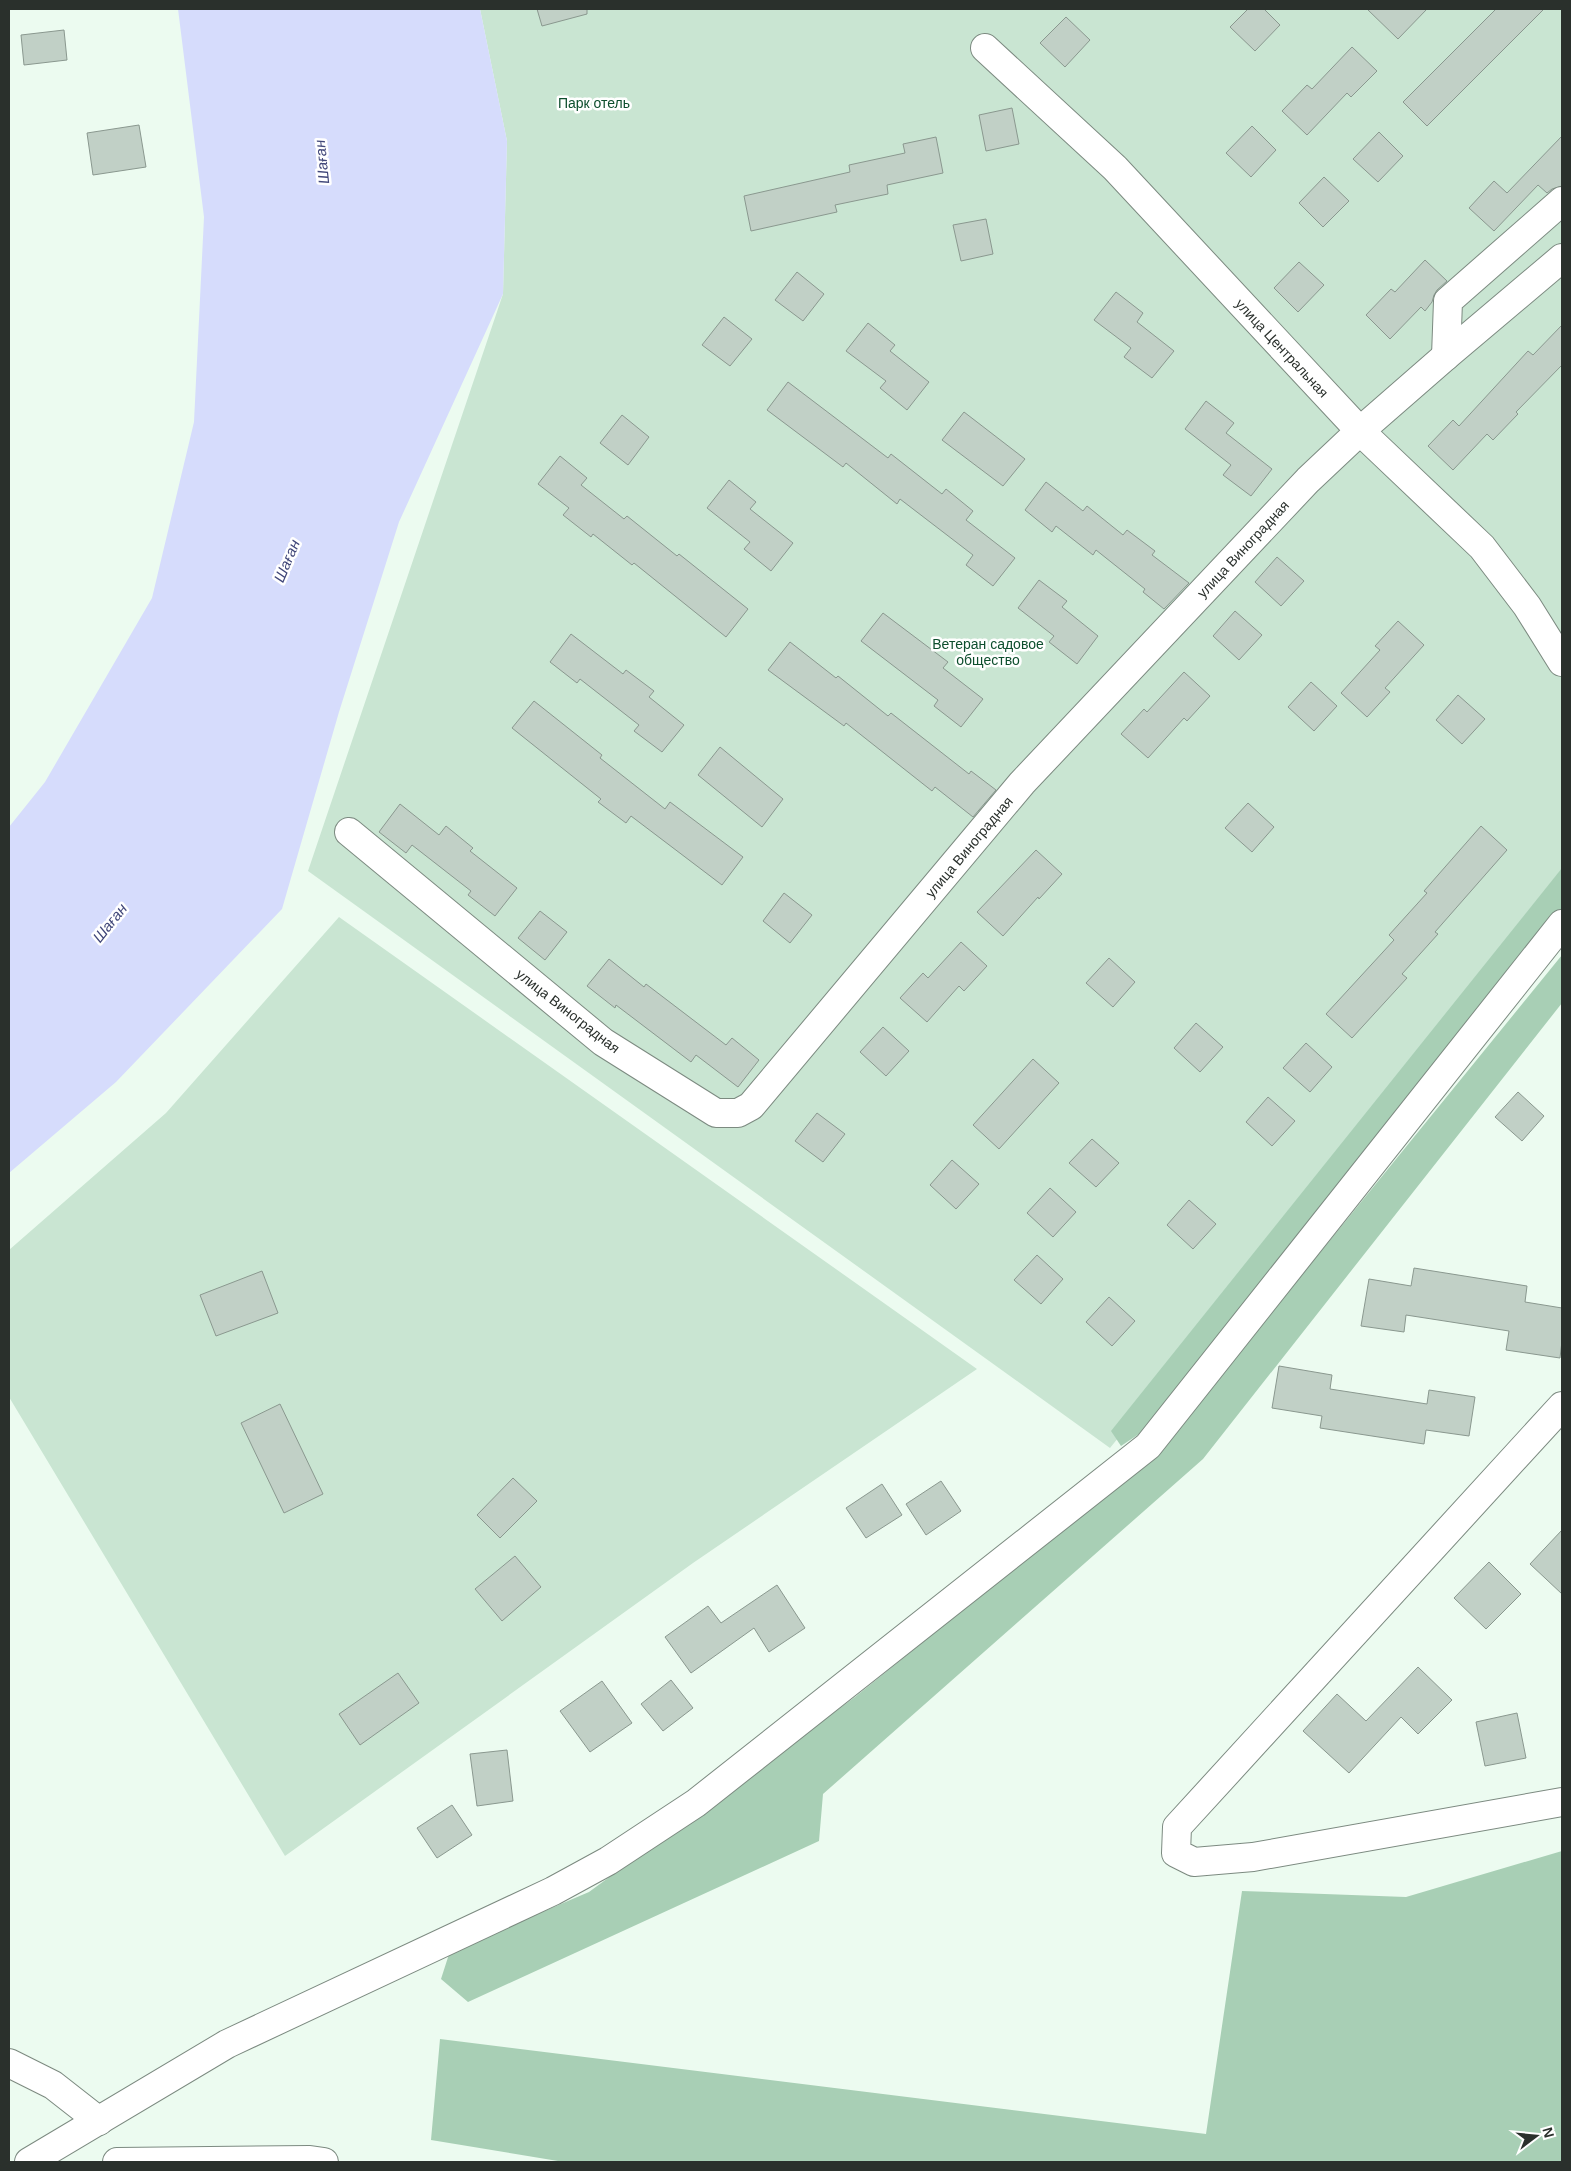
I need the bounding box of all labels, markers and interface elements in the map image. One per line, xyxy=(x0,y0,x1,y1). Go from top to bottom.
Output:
park label: Парк отель xyxy=(558,95,630,111)
water label: Шаған xyxy=(311,139,332,185)
street label: улица Центральная xyxy=(1232,295,1332,401)
street label: улица Виноградная xyxy=(1194,497,1292,601)
water label: Шаған xyxy=(270,537,303,585)
park label: Ветеран садовое общество xyxy=(932,636,1044,668)
street label: улица Виноградная xyxy=(922,793,1016,901)
water label: Шаған xyxy=(89,900,130,945)
street label: улица Виноградная xyxy=(513,966,623,1056)
north arrow xyxy=(1511,2111,1561,2161)
text: N xyxy=(1539,2125,1558,2139)

